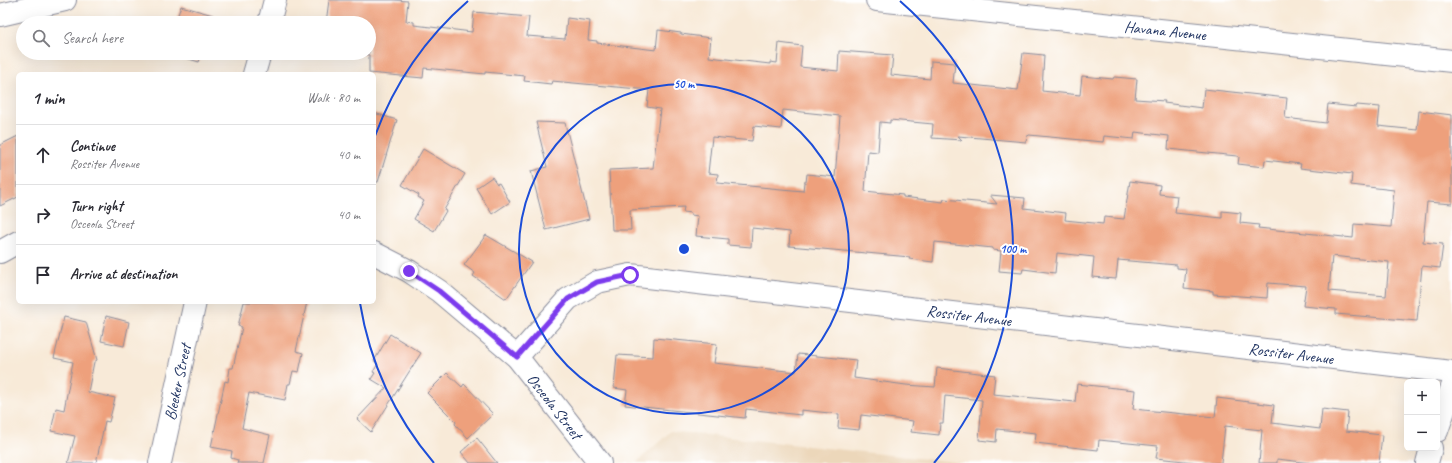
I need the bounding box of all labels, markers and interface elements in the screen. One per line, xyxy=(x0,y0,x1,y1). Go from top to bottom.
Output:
search box xyxy=(16,16,376,60)
street label: Havana Avenue xyxy=(1123,17,1208,45)
icon: search xyxy=(30,27,52,49)
text: Search here xyxy=(62,29,123,48)
text: 50 m xyxy=(674,76,695,92)
text: 1 min xyxy=(32,88,65,109)
text: Walk · 80 m xyxy=(307,90,360,106)
text: Continue xyxy=(70,137,115,156)
icon: ahead xyxy=(32,144,54,166)
text: 40 m xyxy=(338,147,360,163)
text: Rossiter Avenue xyxy=(70,156,139,172)
text: Turn right xyxy=(70,197,123,216)
icon: right xyxy=(32,204,54,226)
text: 40 m xyxy=(338,207,360,223)
text: Osceola Street xyxy=(70,216,133,232)
text: 100 m xyxy=(1000,241,1027,257)
centre of rings xyxy=(677,242,691,256)
route end xyxy=(400,262,418,280)
icon: arrive xyxy=(32,264,54,286)
text: Arrive at destination xyxy=(70,265,177,284)
route start xyxy=(621,266,639,284)
street label: Rossiter Avenue xyxy=(925,301,1014,331)
street label: Rossiter Avenue xyxy=(1247,339,1336,369)
street label: Bleeker Street xyxy=(160,340,196,422)
street label: Osceola Street xyxy=(522,370,588,446)
map controls xyxy=(1404,379,1440,451)
button: + xyxy=(1404,379,1440,415)
button: − xyxy=(1404,415,1440,451)

